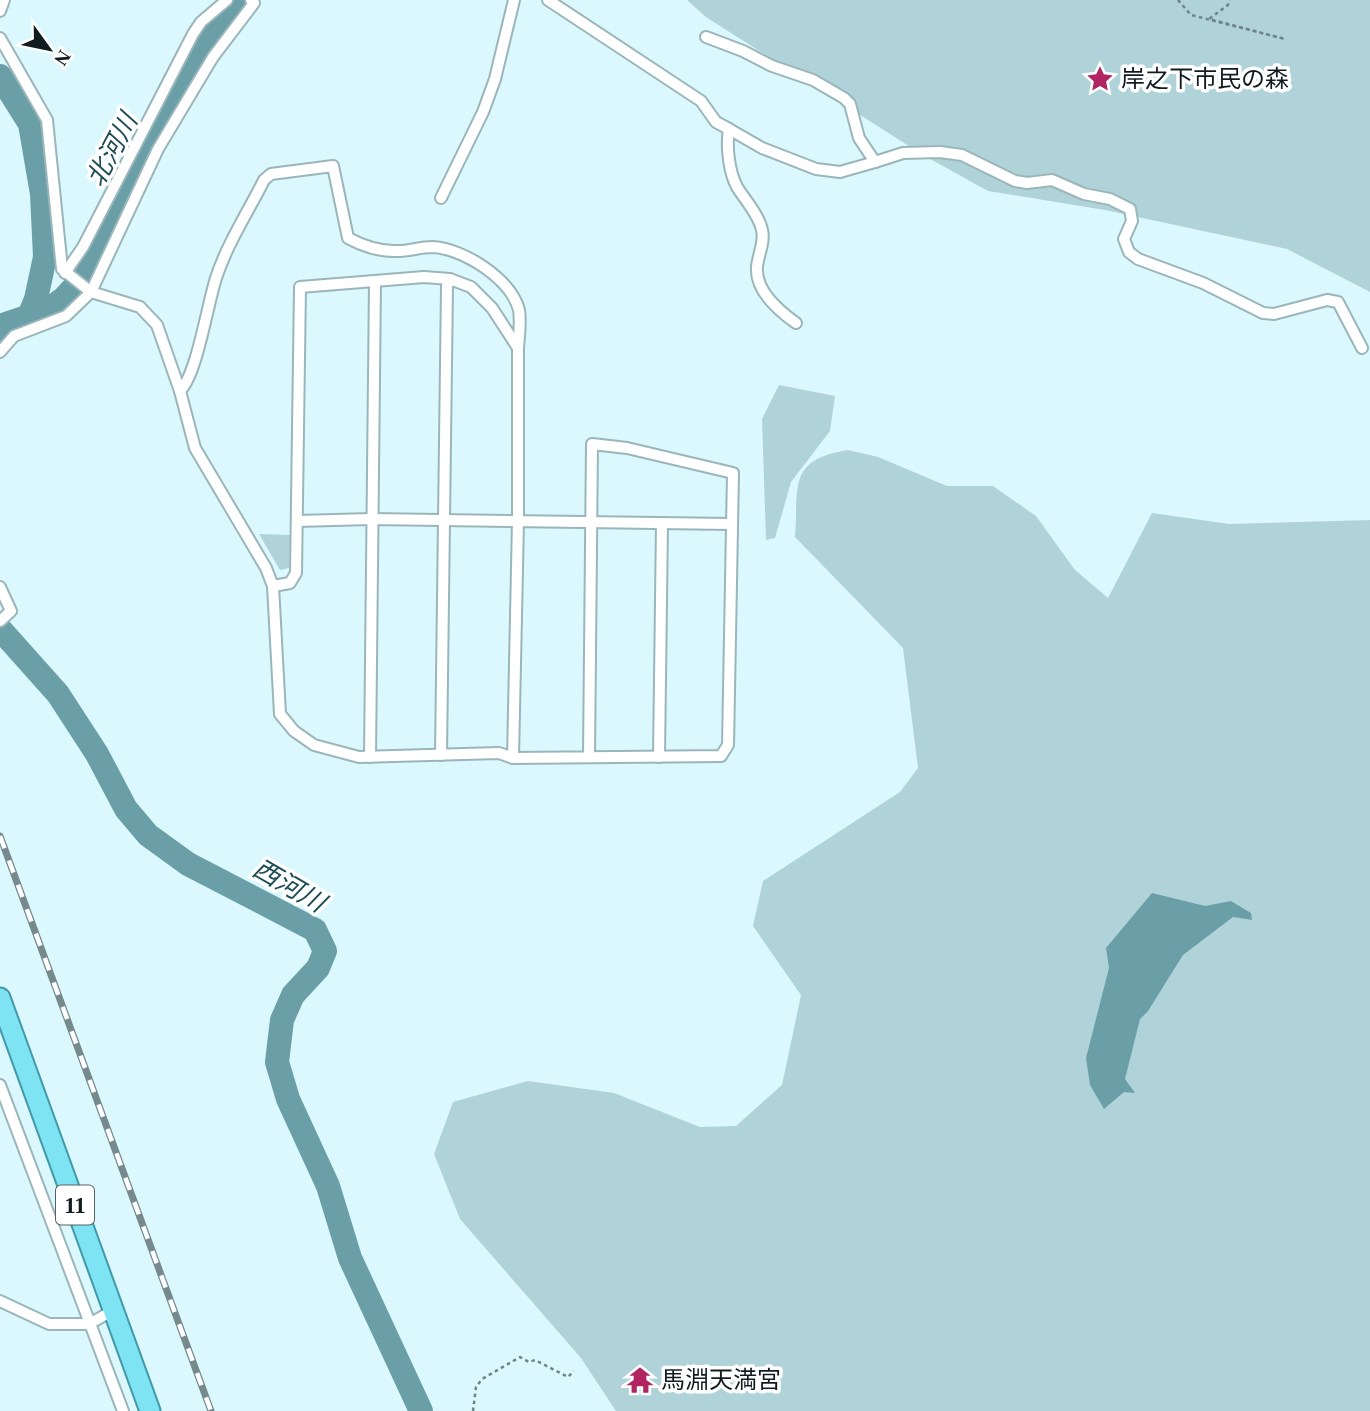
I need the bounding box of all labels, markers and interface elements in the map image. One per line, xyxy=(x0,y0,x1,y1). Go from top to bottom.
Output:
north arrow xyxy=(14,14,84,84)
text: N xyxy=(50,47,75,70)
place icon: 岸之下市民の森 xyxy=(1085,64,1115,94)
place label: 岸之下市民の森 xyxy=(1121,66,1289,92)
water label: 北河川 xyxy=(81,106,145,191)
water label: 西河川 xyxy=(248,854,333,920)
road number: 11 xyxy=(56,1186,94,1224)
temple icon: 馬淵天満宮 xyxy=(625,1365,655,1395)
place label: 馬淵天満宮 xyxy=(661,1367,781,1393)

